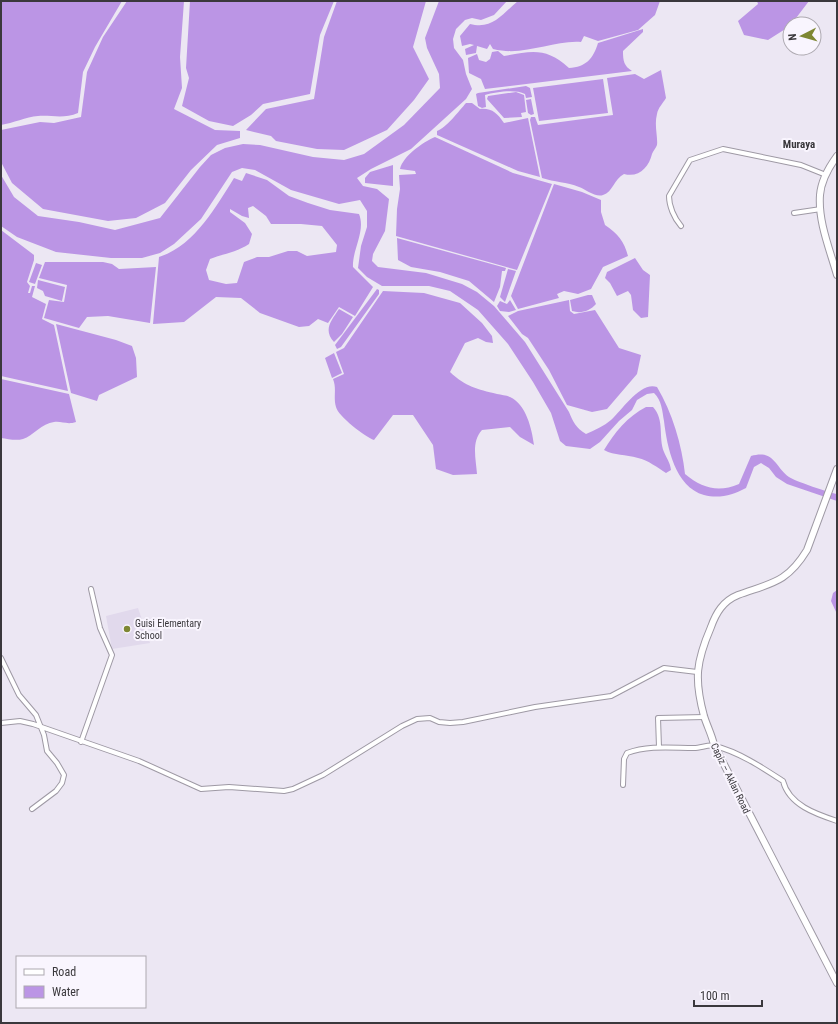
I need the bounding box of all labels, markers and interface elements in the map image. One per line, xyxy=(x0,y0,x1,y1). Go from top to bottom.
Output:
north arrow xyxy=(782,16,822,56)
text: N xyxy=(786,33,799,41)
district label: Muraya xyxy=(783,138,815,151)
place label: Guisi Elementary School xyxy=(135,618,201,641)
marker: Guisi Elementary School xyxy=(122,624,132,634)
street label: Capiz – Aklan Road xyxy=(709,741,752,815)
legend xyxy=(16,956,146,1008)
text: Road xyxy=(52,965,76,979)
scale bar xyxy=(694,982,762,1008)
text: Water xyxy=(52,985,80,999)
text: 100 m xyxy=(700,989,730,1003)

